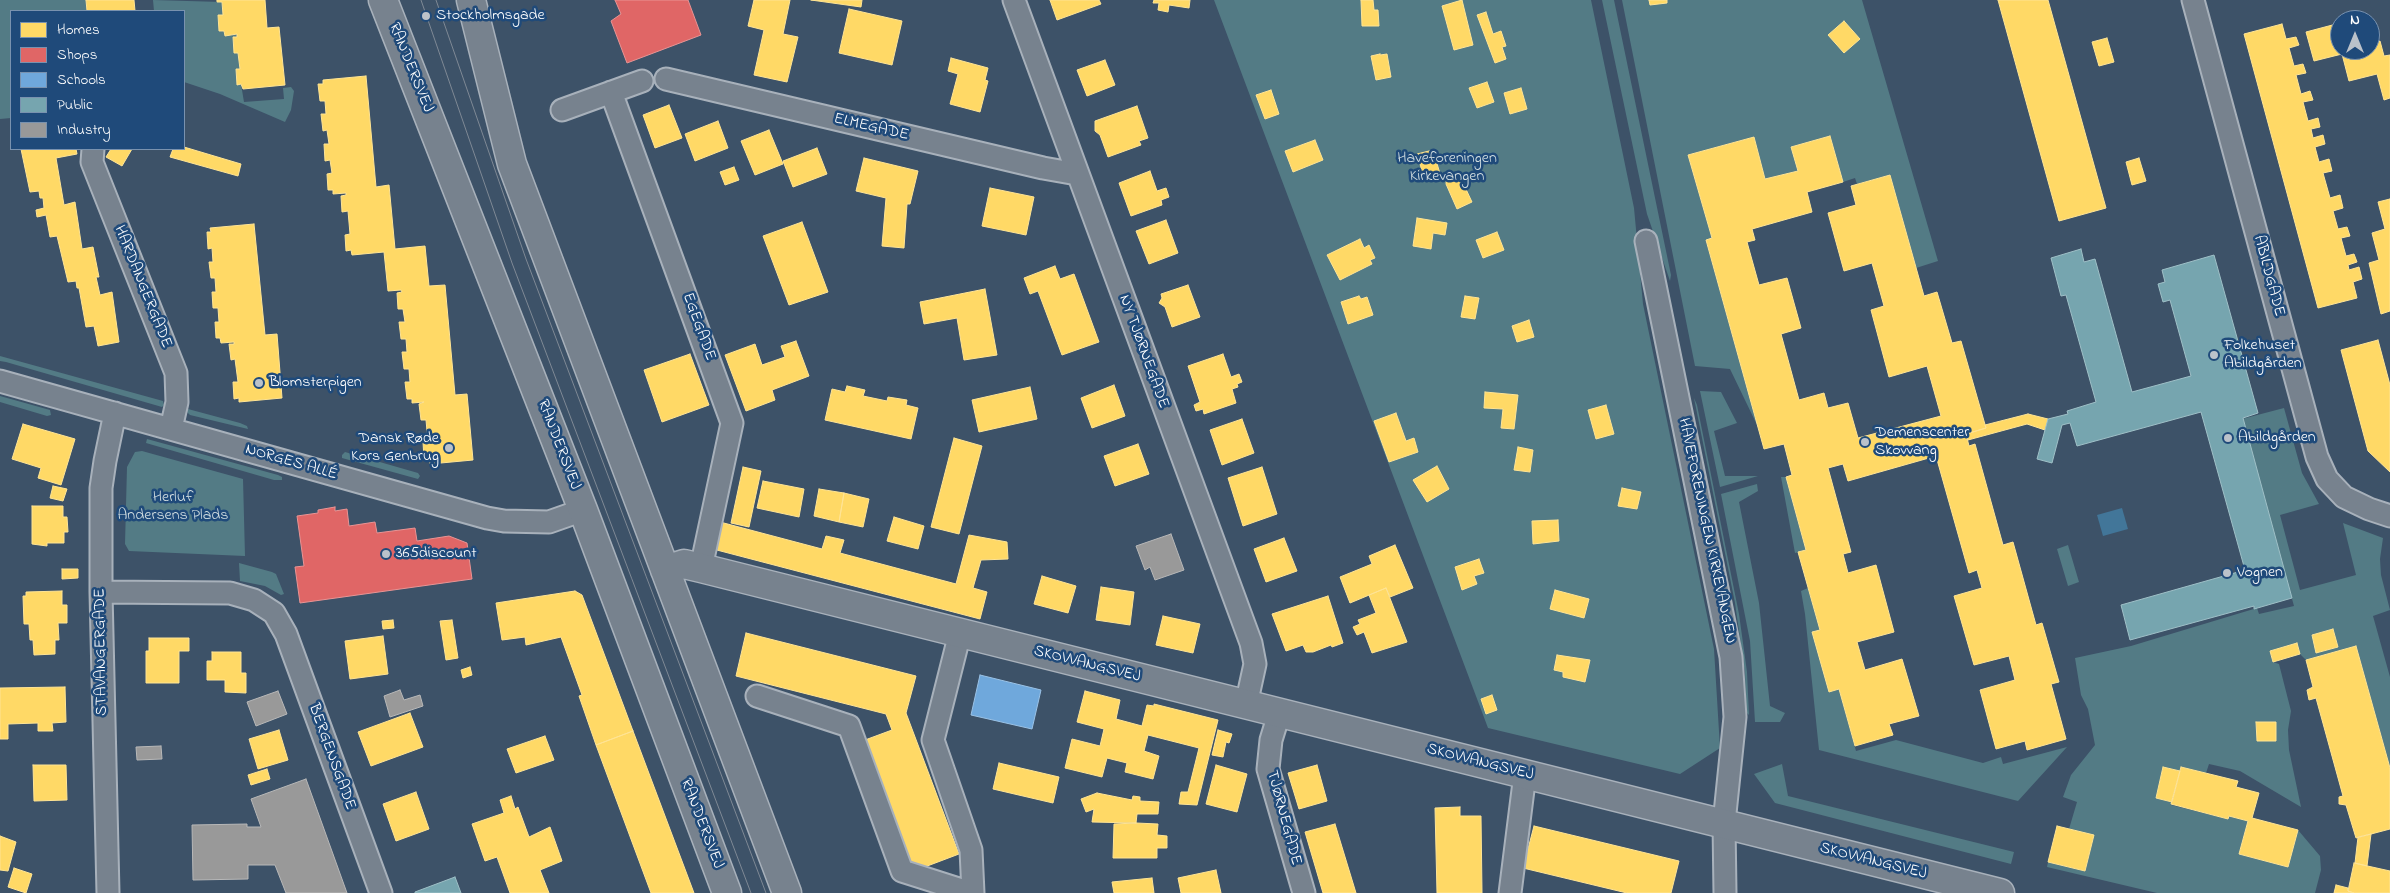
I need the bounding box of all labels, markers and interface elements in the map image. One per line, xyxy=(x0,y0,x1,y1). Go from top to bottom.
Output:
place label: Stockholmsgade xyxy=(436,6,545,26)
legend xyxy=(10,10,185,150)
marker: Stockholmsgade xyxy=(420,10,432,22)
north arrow xyxy=(2330,10,2380,60)
text: N xyxy=(2350,10,2360,31)
text: Homes xyxy=(57,19,100,41)
street label: RANDERSVEJ xyxy=(383,20,437,116)
text: Shops xyxy=(57,44,97,66)
text: Schools xyxy=(57,69,106,91)
text: Public xyxy=(57,94,93,116)
street label: ELMEGADE xyxy=(832,110,910,146)
text: Industry xyxy=(57,119,111,141)
park label: Haveforeningen Kirkevangen xyxy=(1397,149,1497,187)
street label: HARDANGERGADE xyxy=(109,223,175,351)
street label: ABILDGADE xyxy=(2248,233,2288,319)
street label: EGEGADE xyxy=(677,290,719,364)
street label: NY TJØRNEGADE xyxy=(1114,293,1172,411)
place label: Folkehuset Abildgården xyxy=(2224,336,2302,374)
marker: Folkehuset Abildgården xyxy=(2208,349,2220,361)
place label: Blomsterpigen xyxy=(269,373,362,393)
marker: Blomsterpigen xyxy=(253,377,265,389)
street label: RANDERSVEJ xyxy=(532,397,584,493)
street label: HAVEFORENINGEN KIRKEVANGEN xyxy=(1673,417,1739,645)
place label: Demenscenter Skovvang xyxy=(1875,423,1969,461)
place label: Abildgården xyxy=(2238,428,2316,448)
place label: Dansk Røde Kors Genbrug xyxy=(351,429,439,467)
marker: Abildgården xyxy=(2222,432,2234,444)
marker: Demenscenter Skovvang xyxy=(1859,436,1871,448)
street label: NORGES ALLÉ xyxy=(243,441,339,485)
marker: Dansk Røde Kors Genbrug xyxy=(443,442,455,454)
park label: Herluf Andersens Plads xyxy=(118,488,228,526)
place label: 365discount xyxy=(396,544,477,564)
marker: 365discount xyxy=(380,548,392,560)
place label: Vognen xyxy=(2237,563,2283,583)
marker: Vognen xyxy=(2221,567,2233,579)
street label: STAVANGERGADE xyxy=(91,588,113,716)
street label: SKOVVANGSVEJ xyxy=(1032,642,1142,688)
street label: BERGENSGADE xyxy=(303,701,359,813)
street label: SKOVVANGSVEJ xyxy=(1425,740,1535,786)
street label: TJØRNEGADE xyxy=(1261,769,1305,867)
street label: RANDERSVEJ xyxy=(675,776,727,872)
street label: SKOVVANGSVEJ xyxy=(1818,839,1928,885)

